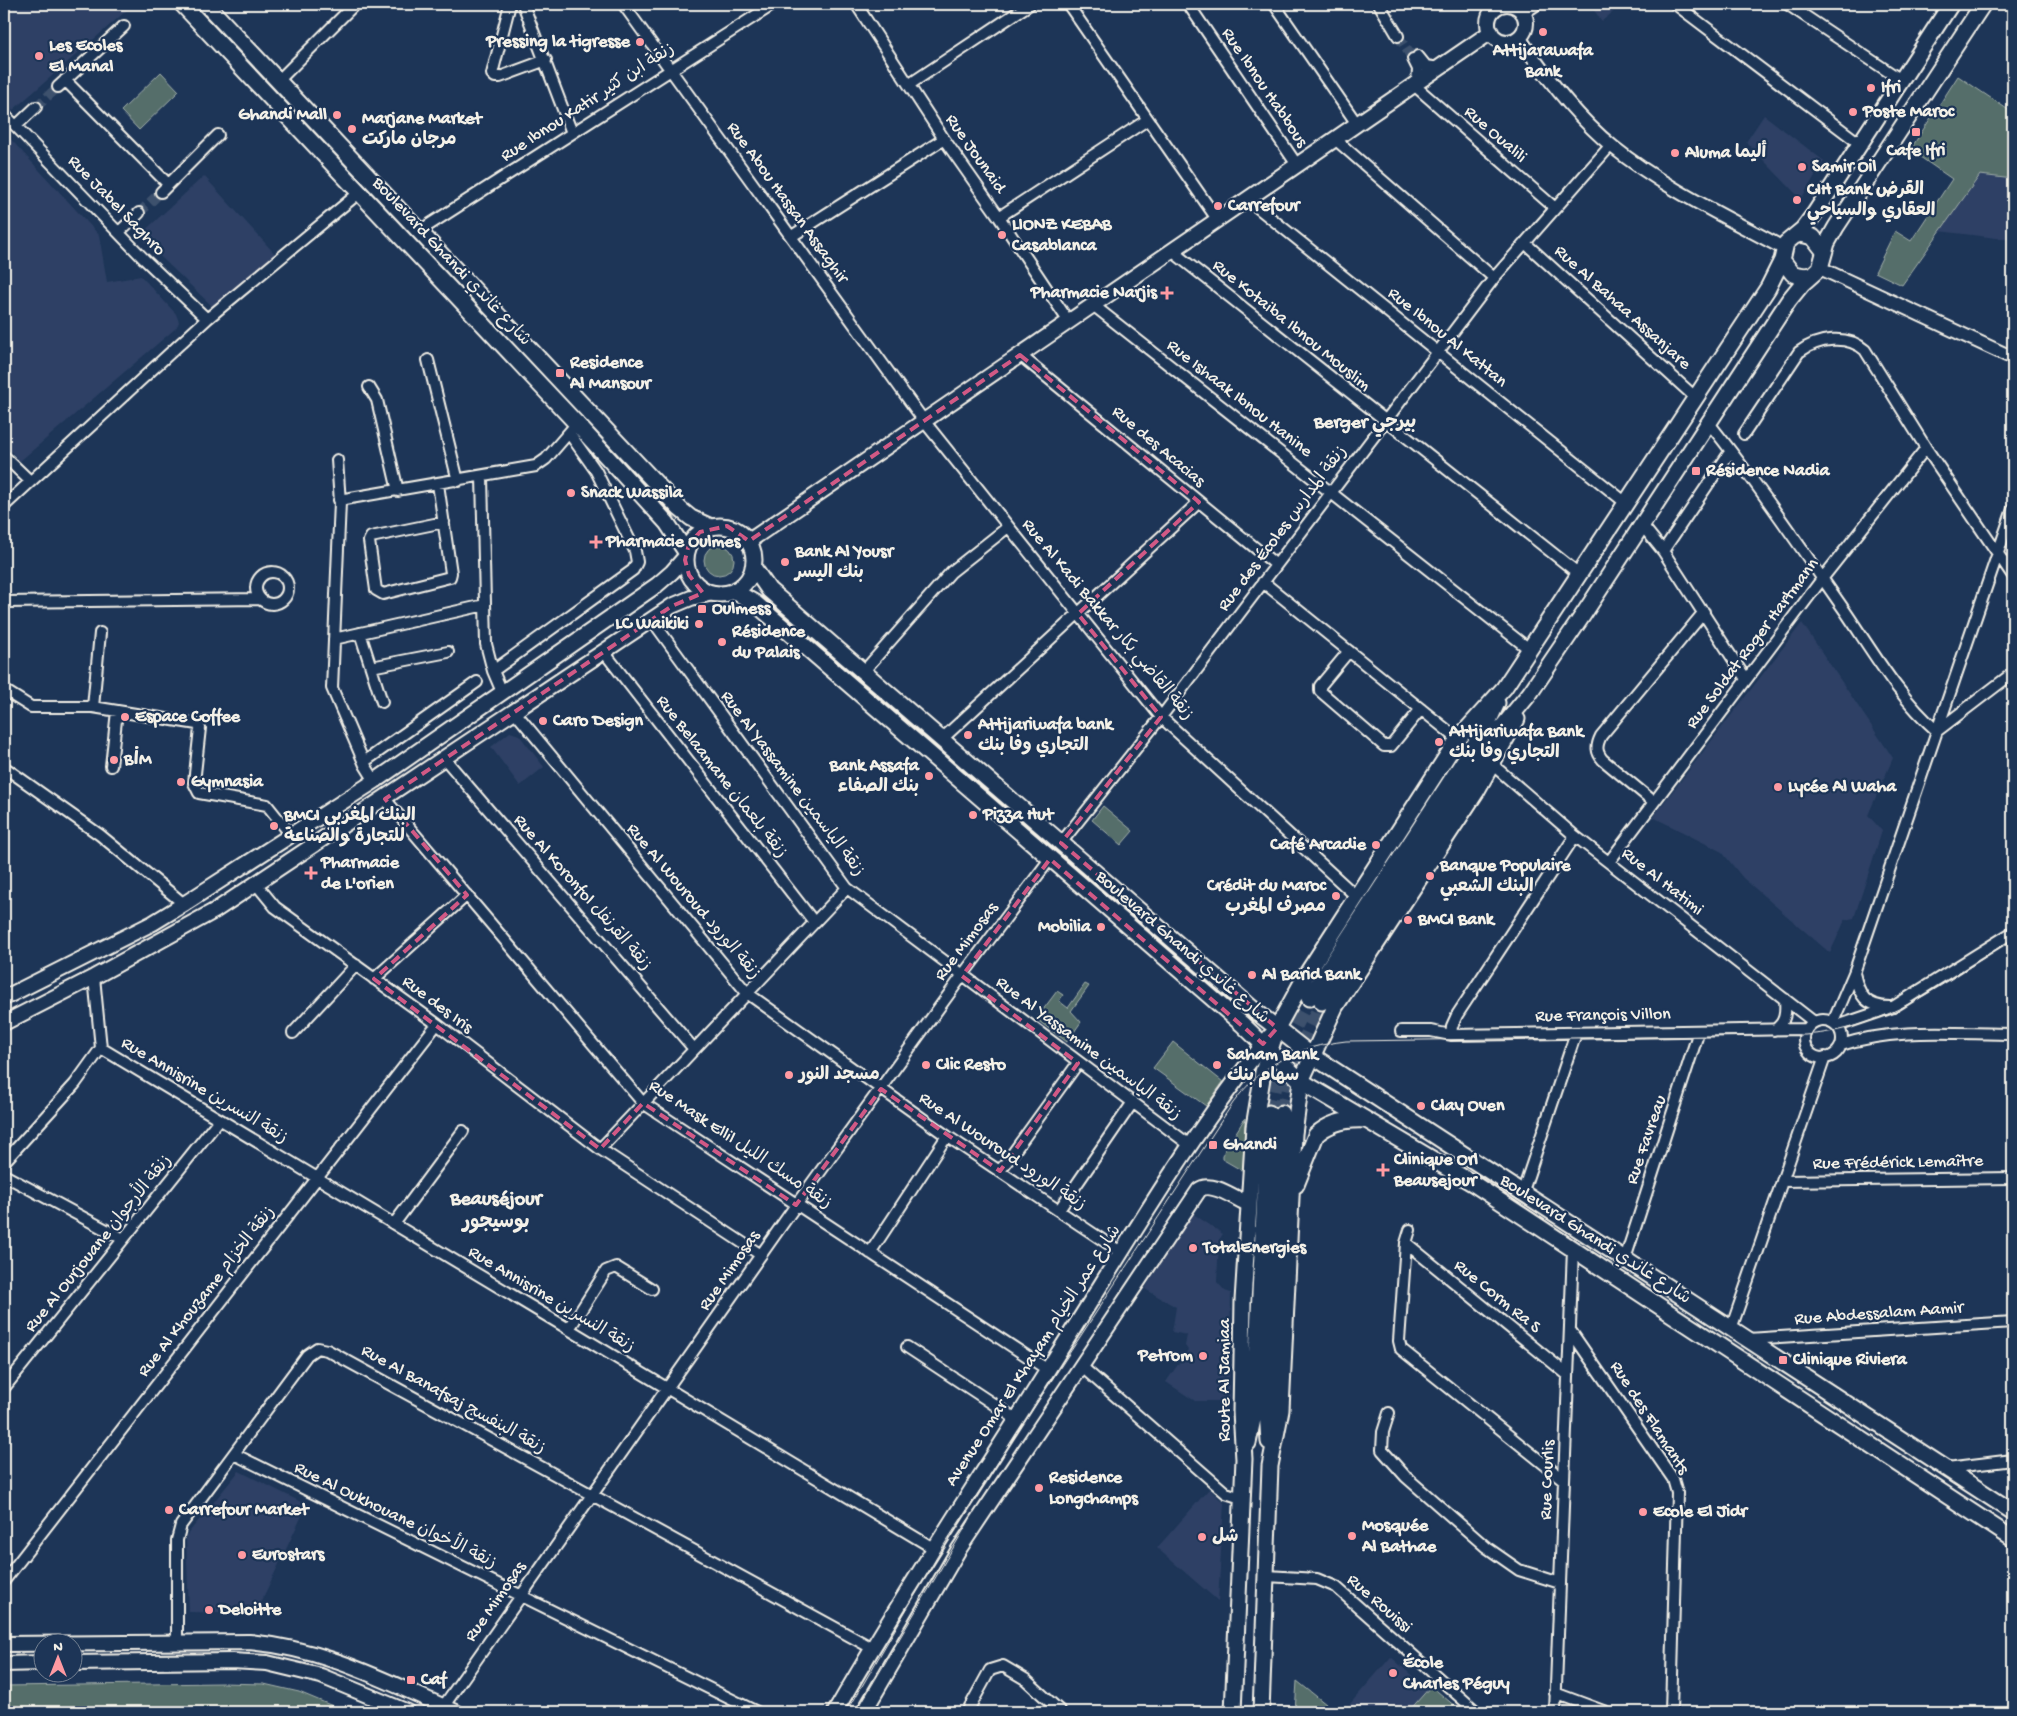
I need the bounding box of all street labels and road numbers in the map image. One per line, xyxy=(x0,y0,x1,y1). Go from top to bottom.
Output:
street label: Rue Ibnou Habbous xyxy=(1216,24,1312,153)
street label: Rue Ibnou Katir زنقة ابن كثير xyxy=(497,39,679,167)
street label: Rue Oualili xyxy=(1459,102,1531,168)
street label: Rue Jounaid xyxy=(940,110,1011,199)
street label: Rue Abou Hassan Assaghir xyxy=(721,118,853,289)
street label: Rue Jabel Saghro xyxy=(63,151,169,261)
street label: Boulevard Ghandi شارع غاندي xyxy=(366,172,535,351)
street label: Rue Al Bahaa Assanjare xyxy=(1549,241,1695,375)
street label: Rue Kotaiba Ibnou Mouslim xyxy=(1208,256,1375,396)
street label: Rue Ibnou Al Kattan xyxy=(1383,283,1511,393)
street label: Rue Ishaak Ibnou Hanine xyxy=(1162,336,1317,463)
street label: Rue des Acacias xyxy=(1107,402,1210,493)
street label: Rue des Écoles زنقة المدارس xyxy=(1214,442,1352,616)
street label: Rue Al Kadi Bakkar زنقة القاضي بكار xyxy=(1014,515,1197,727)
street label: Rue Soldat Roger Hartmann xyxy=(1682,554,1824,733)
street label: Rue Al Yassamine زنقة الياسمين xyxy=(715,687,869,881)
street label: Rue Belaamane زنقة بلعمان xyxy=(651,691,791,863)
street label: Rue Al Koronfol زنقة القرنفل xyxy=(508,810,656,976)
street label: Rue Al Wouroud زنقة الورود xyxy=(621,820,765,984)
street label: Rue Al Hatimi xyxy=(1617,843,1707,921)
street label: Boulevard Ghandi شارع غاندي xyxy=(1090,866,1273,1029)
street label: Rue Mimosas xyxy=(931,897,1004,986)
street label: Rue des Iris xyxy=(397,972,478,1039)
street label: Rue Al Yassamine زنقة الياسمين xyxy=(991,972,1185,1126)
street label: Rue François Villon xyxy=(1535,1004,1671,1028)
street label: Rue Annisrine زنقة النسرين xyxy=(117,1033,291,1149)
street label: Rue Mask Ellil زنقة مسك الليل xyxy=(644,1076,836,1214)
street label: Rue Al Wouroud زنقة الورود xyxy=(914,1088,1090,1216)
street label: Rue Favreau xyxy=(1622,1092,1672,1187)
street label: Rue Al Ourjouane زنقة الأرجوان xyxy=(18,1149,177,1337)
street label: Rue Frédérick Lemaître xyxy=(1813,1151,1984,1175)
street label: Boulevard Ghandi شارع غاندي xyxy=(1495,1170,1694,1310)
street label: Rue Al Khouzame زنقة الخزام xyxy=(134,1202,281,1382)
street label: Avenue Omar El Khayam شارع عمر الخيام xyxy=(942,1222,1127,1491)
street label: Rue Mimosas xyxy=(695,1226,766,1315)
street label: Rue Annisrine زنقة النسرين xyxy=(464,1242,638,1358)
street label: Rue Corm Ra S xyxy=(1449,1255,1545,1339)
street label: Rue Abdessalam Aamir xyxy=(1794,1298,1966,1330)
street label: Route Al Jamiaa xyxy=(1215,1317,1236,1442)
street label: Rue Al Banafsaj زنقة البنفسج xyxy=(357,1341,549,1459)
street label: Rue des Flamants xyxy=(1605,1357,1694,1480)
street label: Rue Courlis xyxy=(1536,1438,1560,1520)
street label: Rue Al Oukhouane زنقة الأخوان xyxy=(290,1454,501,1574)
street label: Rue Mimosas xyxy=(461,1557,532,1646)
street label: Rue Rouissi xyxy=(1342,1570,1416,1638)

